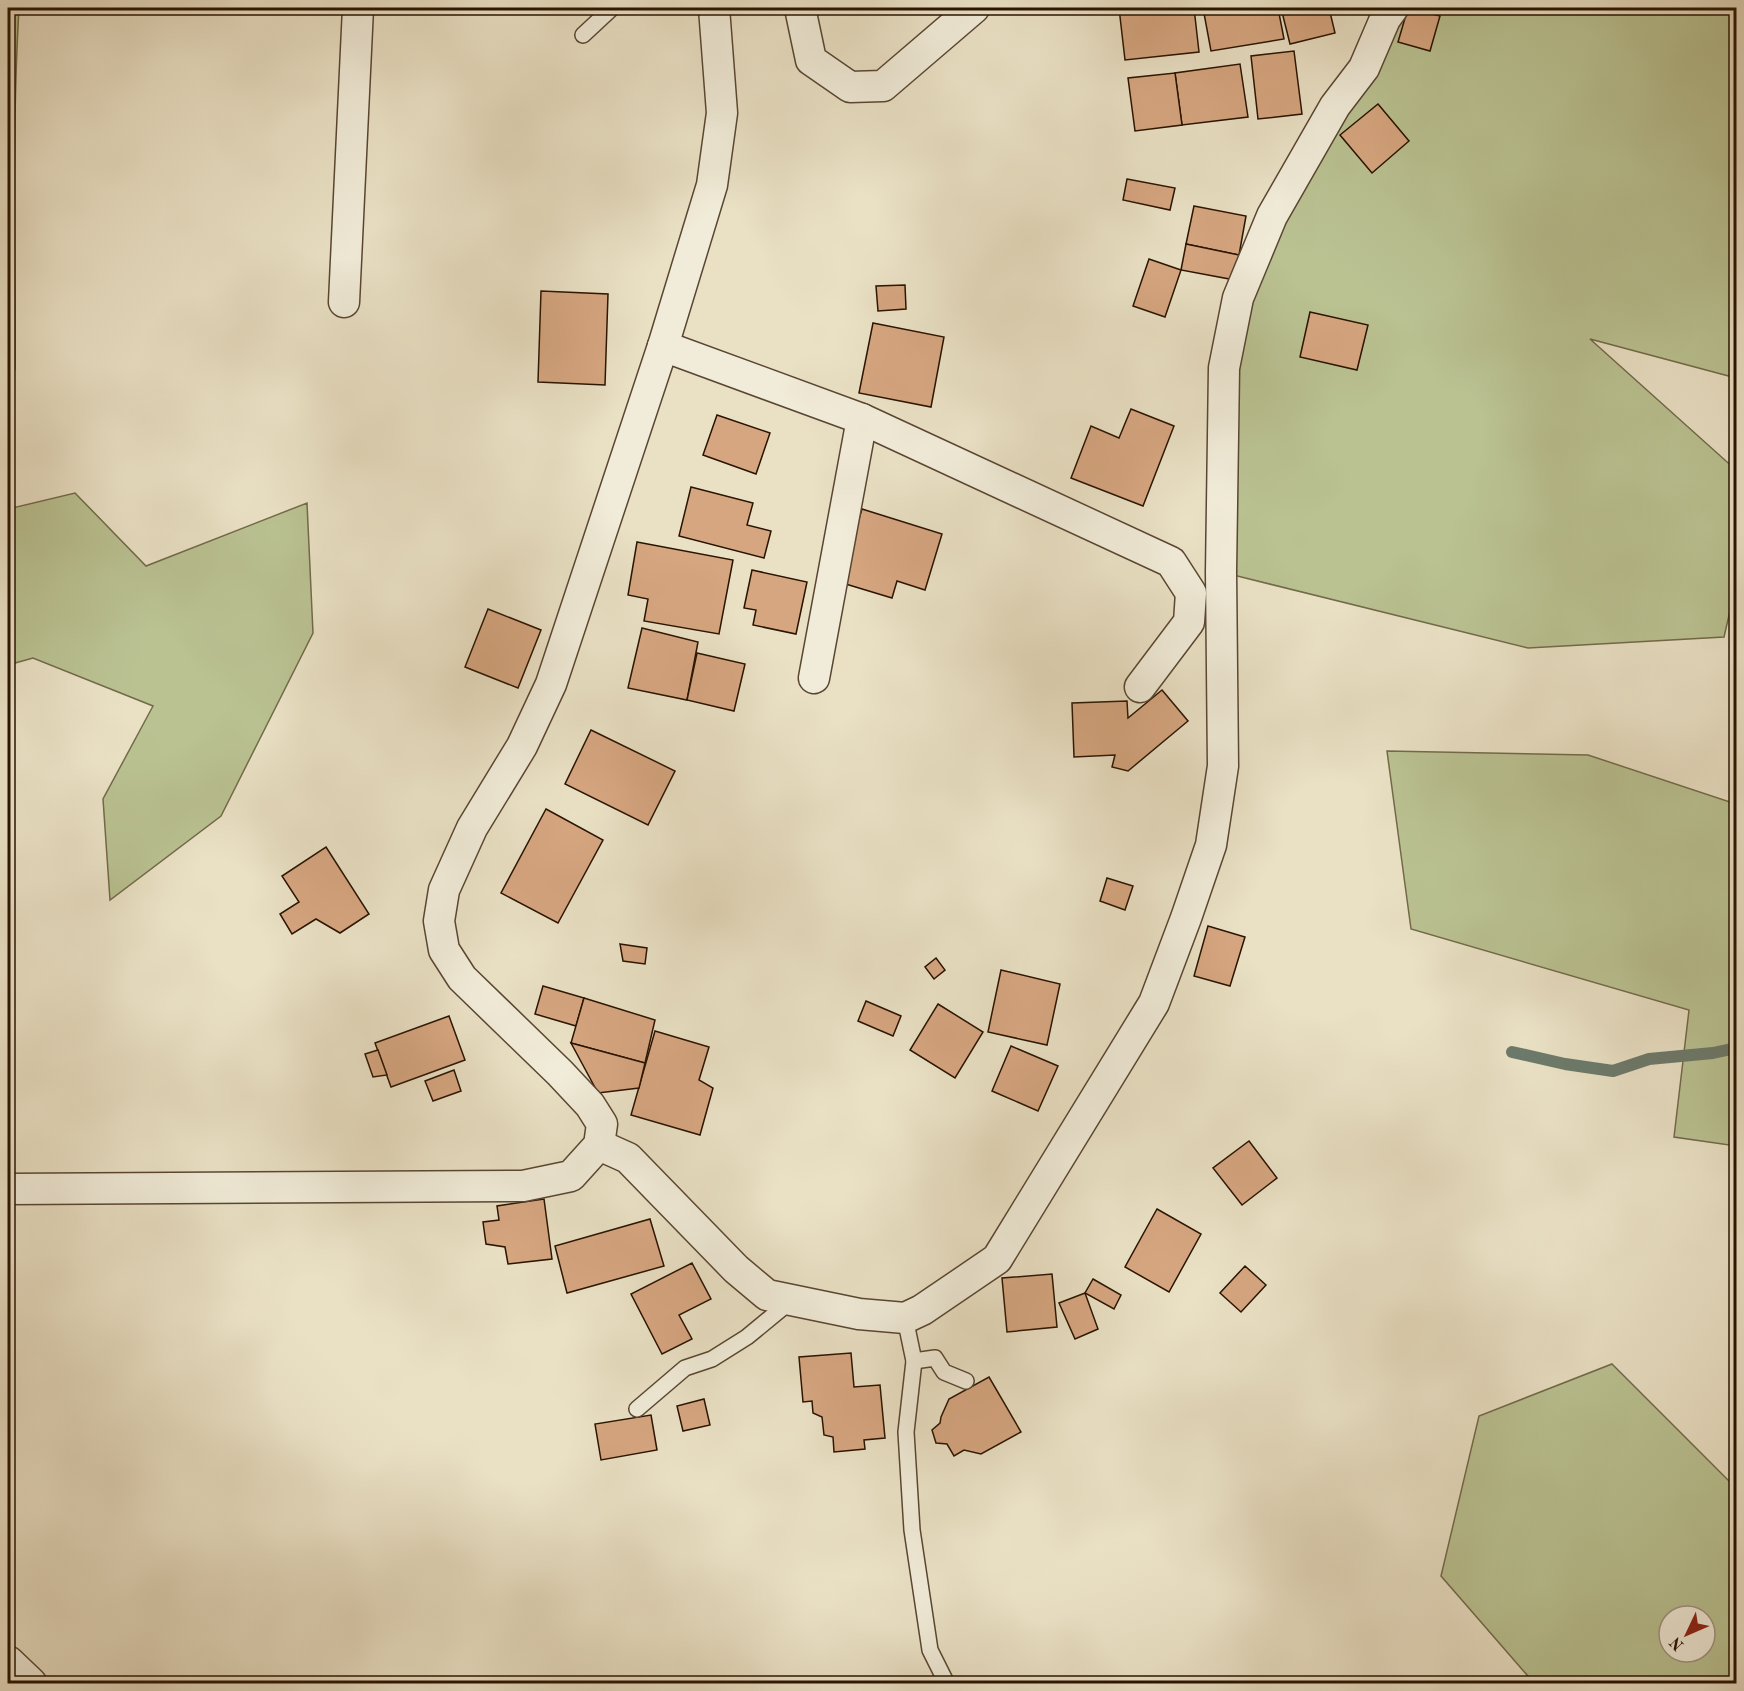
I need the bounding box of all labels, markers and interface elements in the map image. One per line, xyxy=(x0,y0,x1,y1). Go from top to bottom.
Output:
north arrow xyxy=(1657,1604,1717,1664)
text: N xyxy=(1667,1633,1688,1653)

